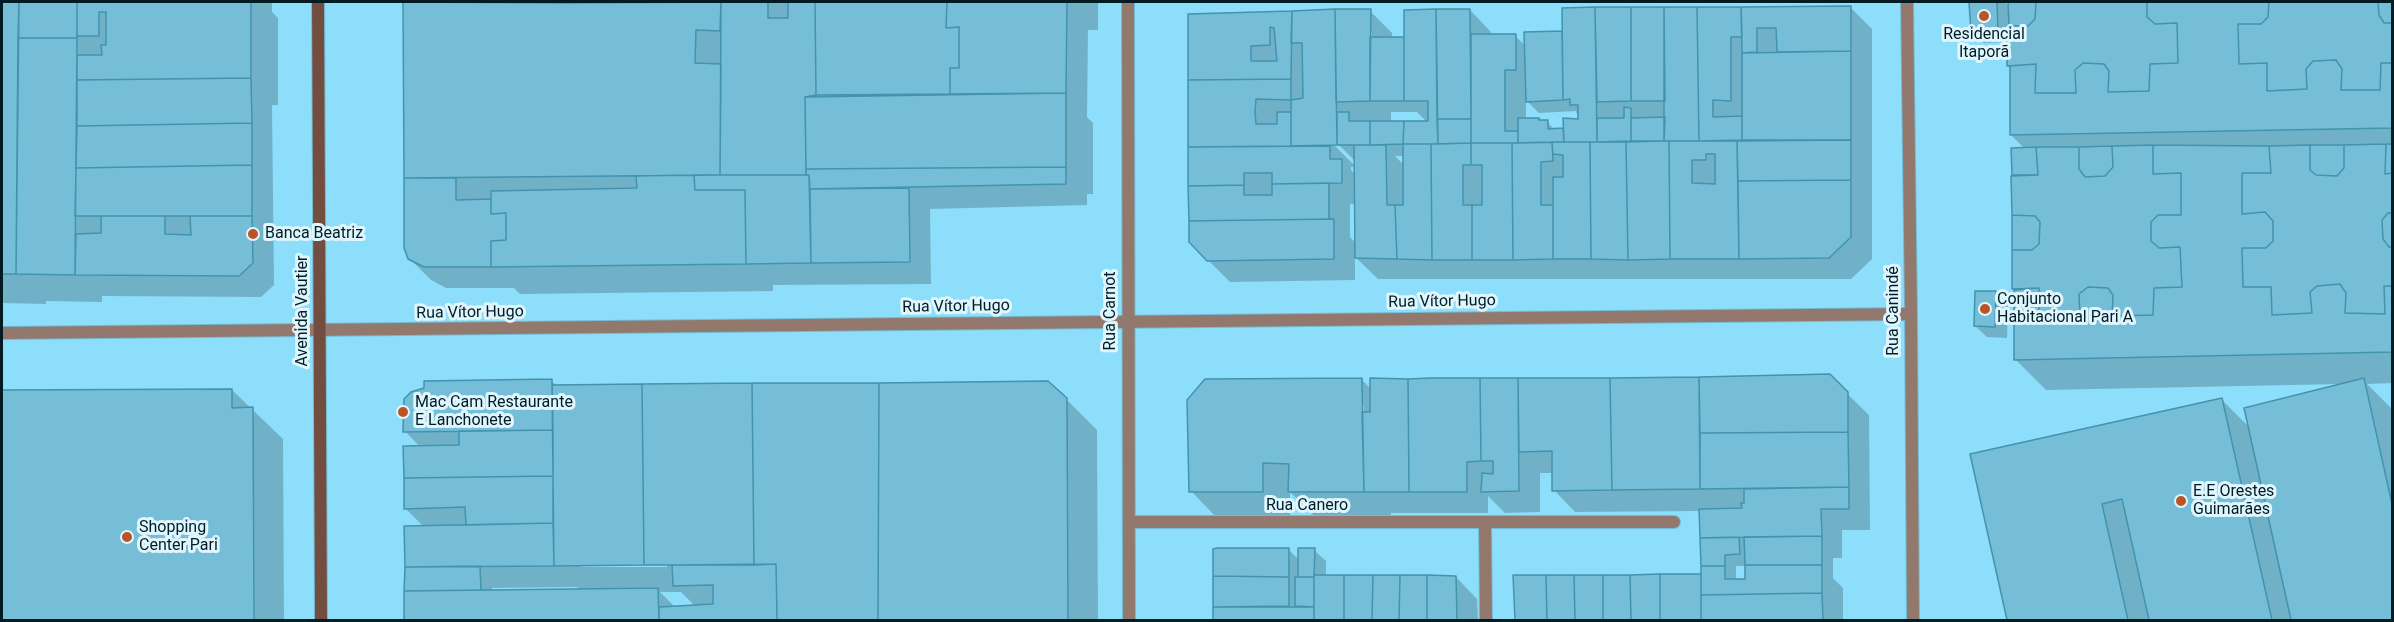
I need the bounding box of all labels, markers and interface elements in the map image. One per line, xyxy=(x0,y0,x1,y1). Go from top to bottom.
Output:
marker: Residencial Itaporã xyxy=(1977,9,1991,23)
place label: Residencial Itaporã xyxy=(1943,25,2025,63)
place label: Banca Beatriz xyxy=(265,224,363,244)
marker: Banca Beatriz xyxy=(246,227,260,241)
street label: Avenida Vautier xyxy=(293,256,313,366)
street label: Rua Canindé xyxy=(1884,266,1904,356)
street label: Rua Carnot xyxy=(1101,271,1121,351)
place label: Conjunto Habitacional Pari A xyxy=(1997,290,2133,328)
street label: Rua Vítor Hugo xyxy=(1388,291,1496,313)
street label: Rua Vítor Hugo xyxy=(902,296,1010,318)
street label: Rua Vítor Hugo xyxy=(416,302,524,324)
marker: Conjunto Habitacional Pari A xyxy=(1978,302,1992,316)
place label: Mac Cam Restaurante E Lanchonete xyxy=(415,393,573,431)
marker: Mac Cam Restaurante E Lanchonete xyxy=(396,405,410,419)
place label: E.E Orestes Guimarães xyxy=(2193,482,2274,520)
marker: E.E Orestes Guimarães xyxy=(2174,494,2188,508)
street label: Rua Canero xyxy=(1266,496,1348,516)
place label: Shopping Center Pari xyxy=(139,518,218,556)
marker: Shopping Center Pari xyxy=(120,530,134,544)

